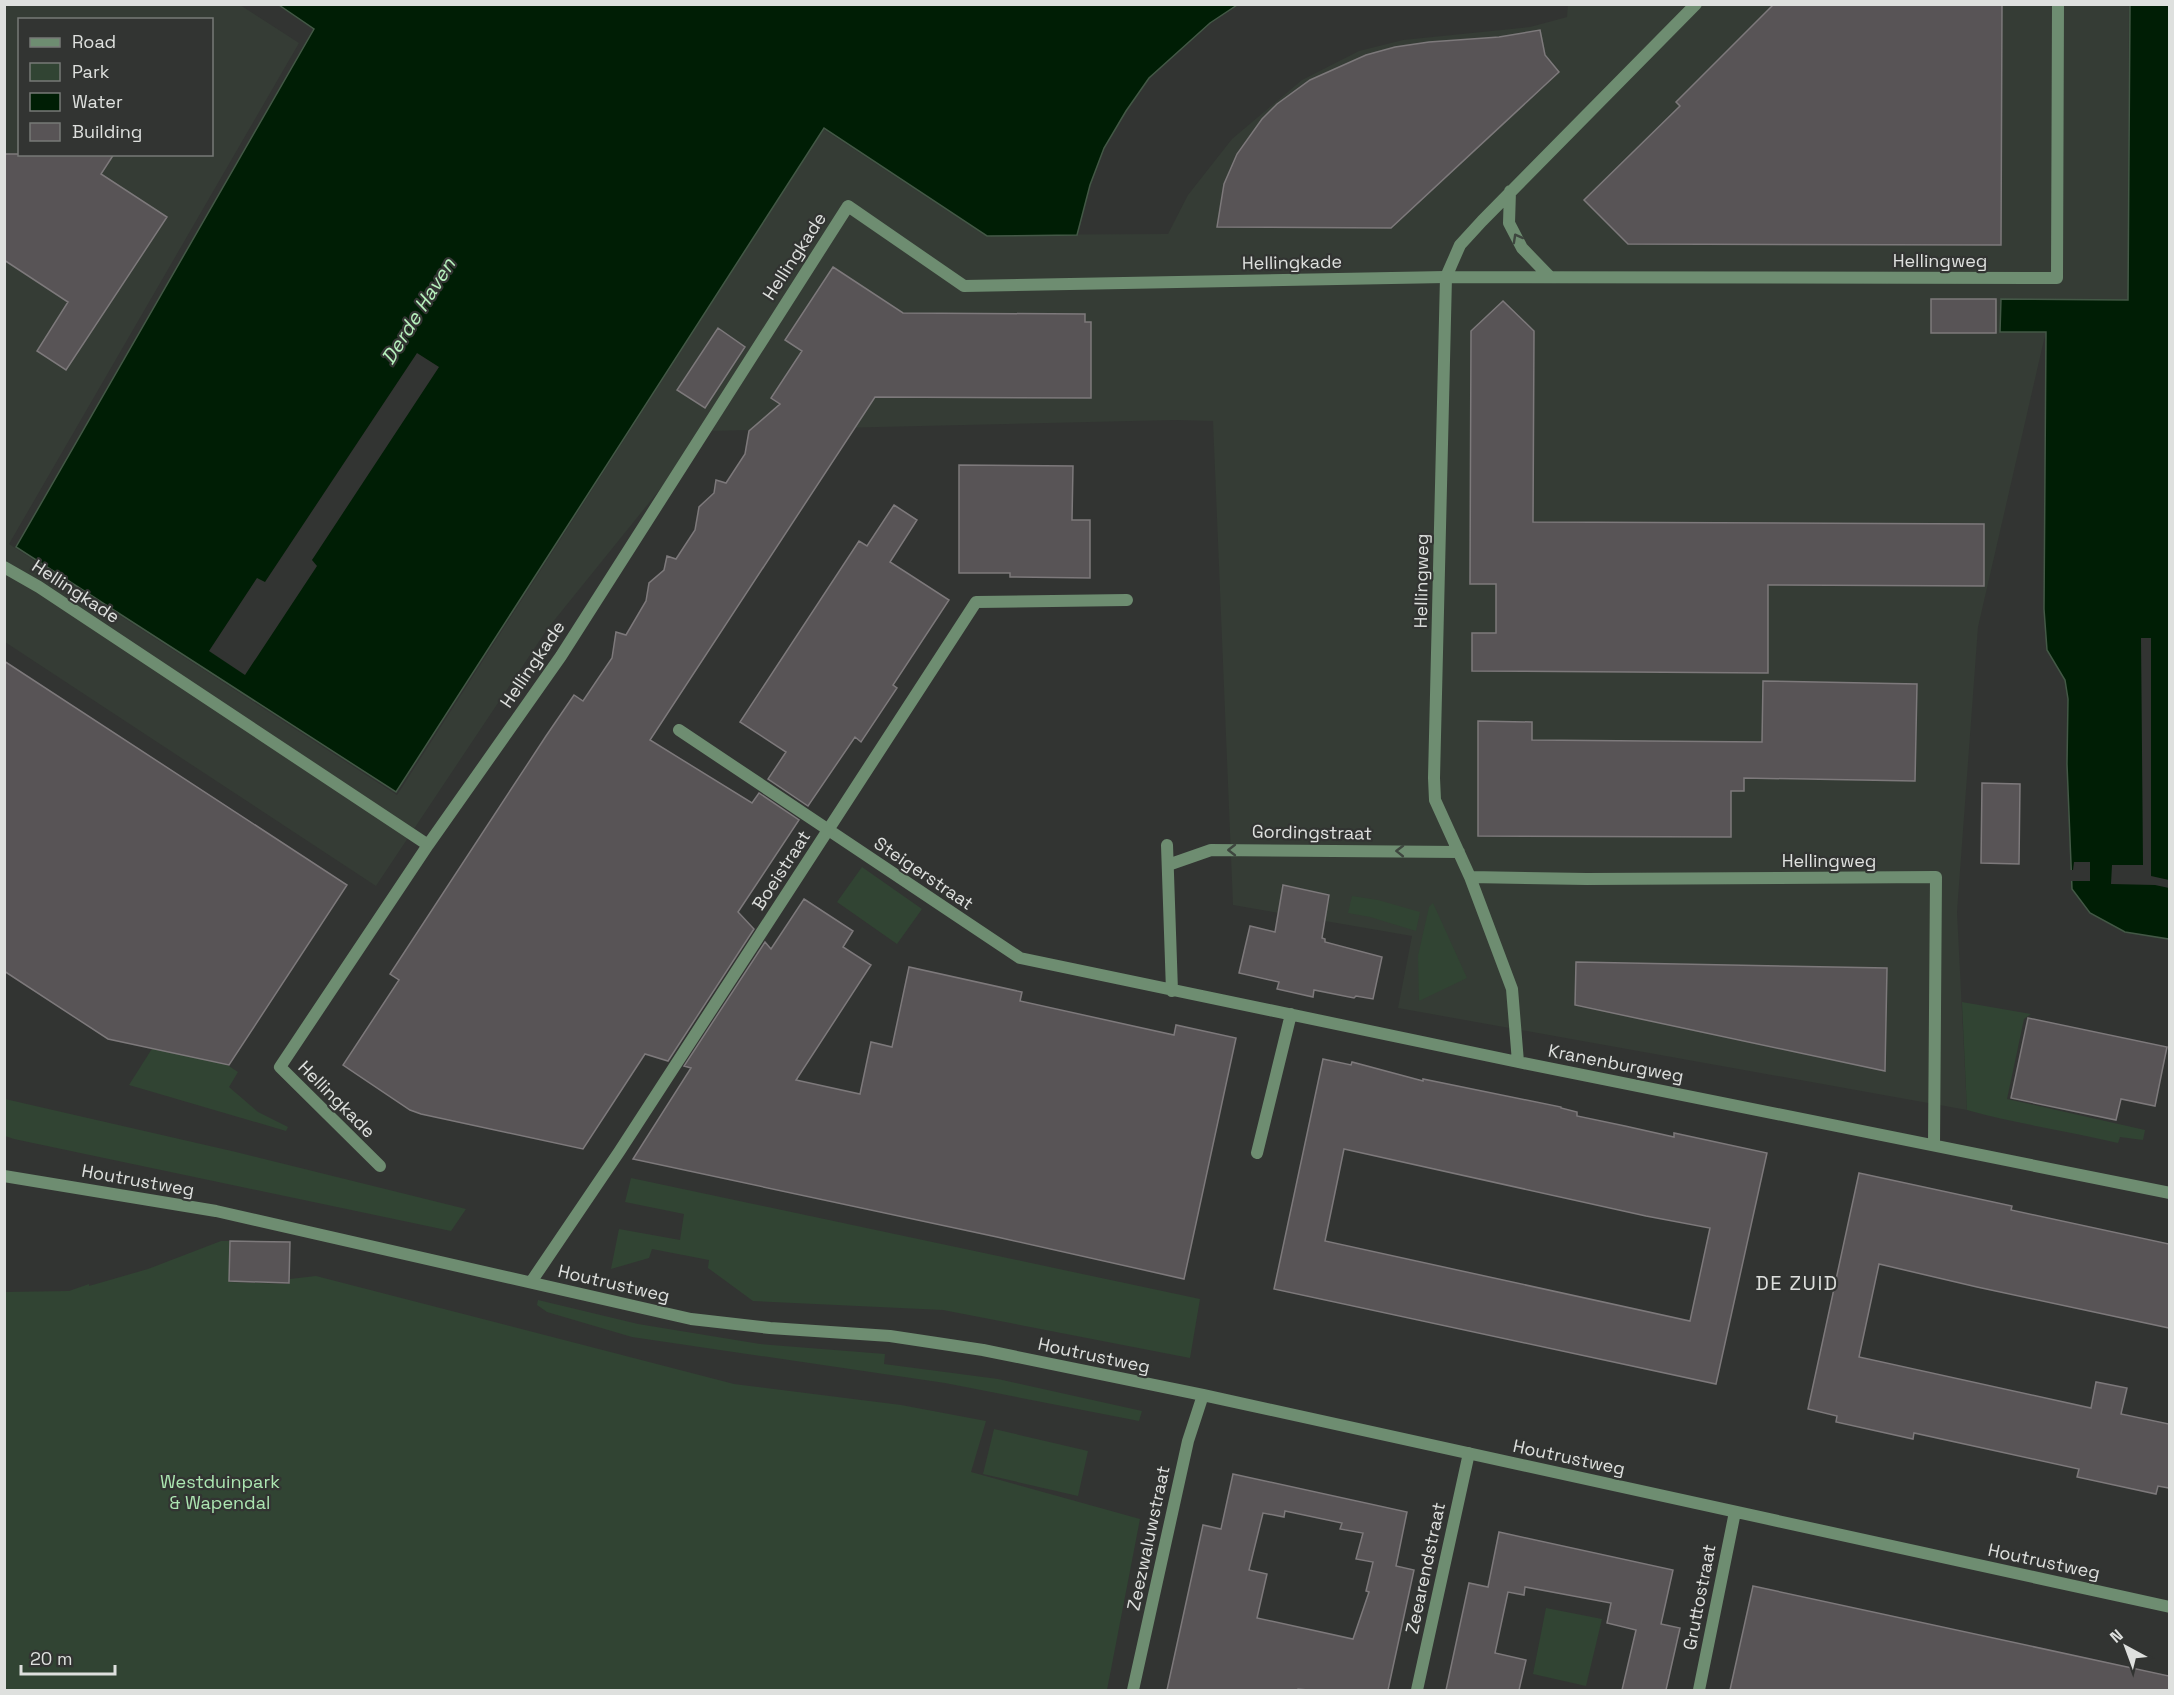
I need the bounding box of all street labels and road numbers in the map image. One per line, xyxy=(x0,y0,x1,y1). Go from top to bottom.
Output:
street label: Hellingkade xyxy=(757,208,831,304)
street label: Hellingweg xyxy=(1893,249,1987,272)
street label: Hellingkade xyxy=(1242,250,1342,274)
street label: Hellingweg xyxy=(1409,533,1433,629)
street label: Hellingkade xyxy=(28,554,124,628)
street label: Hellingkade xyxy=(494,616,570,712)
street label: Gordingstraat xyxy=(1252,819,1372,845)
street label: Boeistraat xyxy=(747,826,815,914)
street label: Steigerstraat xyxy=(870,831,978,915)
street label: Hellingweg xyxy=(1782,849,1876,872)
street label: Kranenburgweg xyxy=(1546,1039,1686,1087)
street label: Hellingkade xyxy=(293,1055,381,1143)
street label: Houtrustweg xyxy=(80,1159,196,1201)
street label: Houtrustweg xyxy=(556,1259,672,1307)
street label: Houtrustweg xyxy=(1036,1332,1152,1378)
street label: Houtrustweg xyxy=(1511,1434,1627,1480)
street label: Zeezwaluwstraat xyxy=(1121,1464,1175,1612)
street label: Zeearendstraat xyxy=(1400,1500,1450,1636)
street label: Houtrustweg xyxy=(1986,1538,2102,1584)
street label: Gruttostraat xyxy=(1677,1542,1721,1652)

